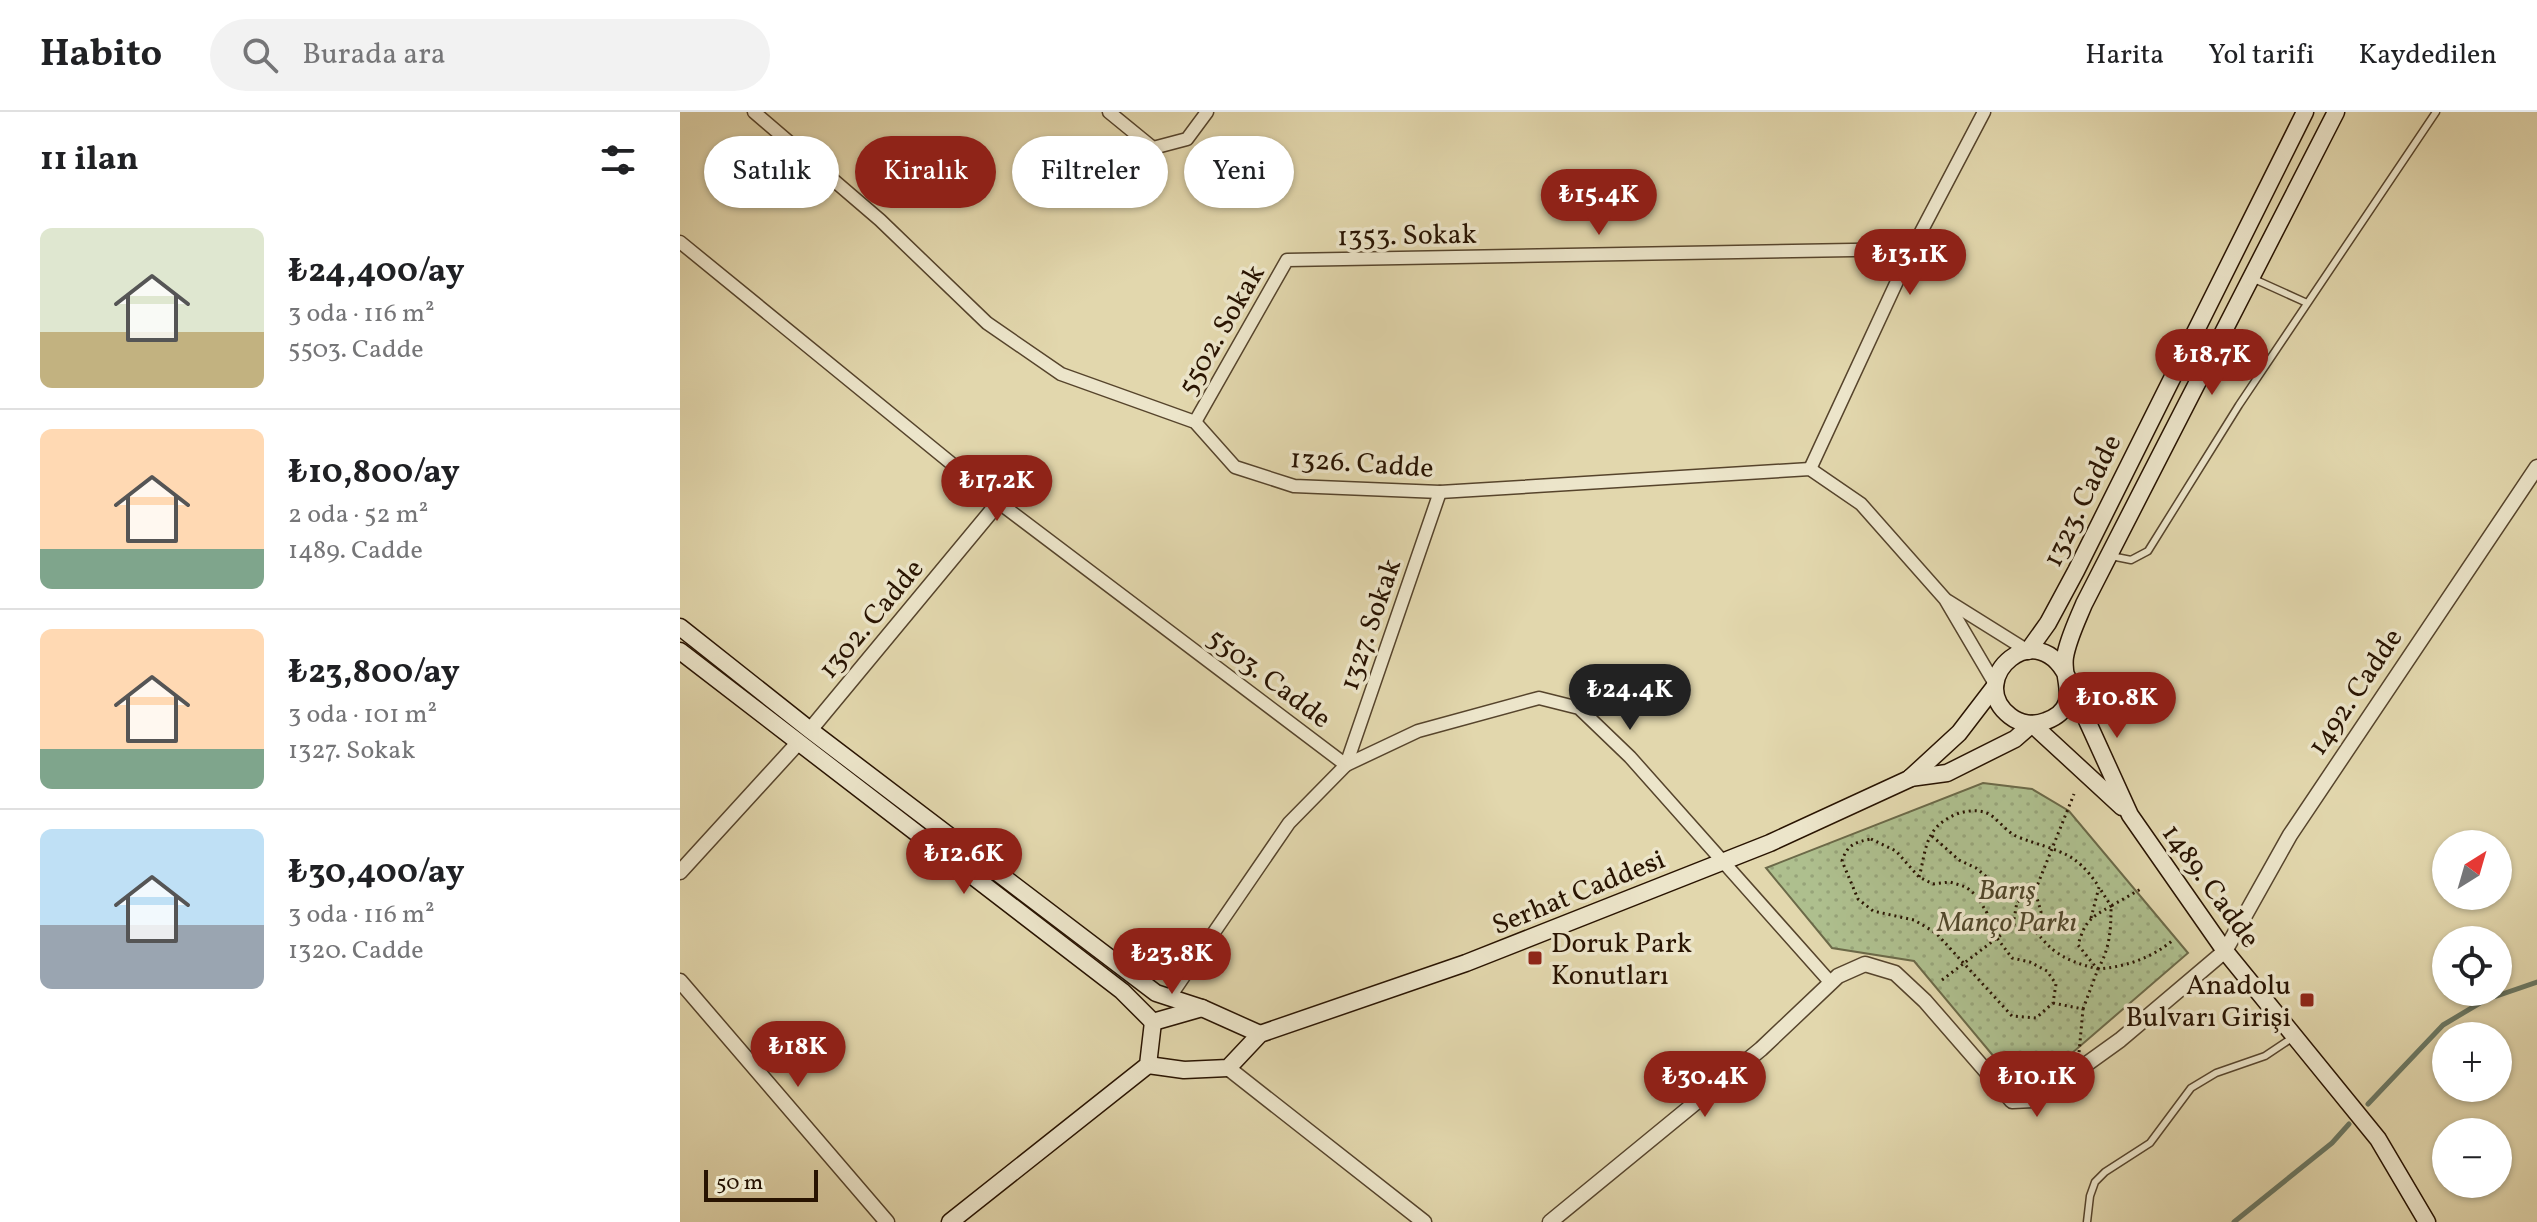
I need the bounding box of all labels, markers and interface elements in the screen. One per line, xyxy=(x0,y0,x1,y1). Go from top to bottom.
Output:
search box xyxy=(210,19,770,91)
text: Habito xyxy=(40,29,162,82)
icon: search xyxy=(238,33,282,77)
text: Burada ara xyxy=(302,34,446,76)
text: Harita xyxy=(2085,36,2164,75)
text: Yol tarifi xyxy=(2208,36,2314,75)
text: Kaydedilen xyxy=(2358,36,2497,75)
chip: Satılık xyxy=(704,136,839,208)
chip: Kiralık xyxy=(855,136,996,208)
chip: Filtreler xyxy=(1012,136,1168,208)
chip: Yeni xyxy=(1184,136,1294,208)
text: 11 ilan xyxy=(40,137,139,184)
icon: filters xyxy=(596,138,640,182)
pin: ₺15.4K xyxy=(1534,169,1664,237)
text: ₺15.4K xyxy=(1559,177,1639,213)
street label: 1353. Sokak xyxy=(1337,216,1477,257)
pin: ₺13.1K xyxy=(1845,229,1975,297)
text: ₺13.1K xyxy=(1872,237,1948,273)
text: ₺24,400/ay xyxy=(288,249,465,296)
street label: 5502. Sokak xyxy=(1169,258,1275,403)
icon: home xyxy=(104,260,200,356)
text: 3 oda · 116 m² xyxy=(288,296,435,332)
pin: ₺18.7K xyxy=(2147,329,2277,397)
text: 5503. Cadde xyxy=(288,332,424,368)
text: ₺18.7K xyxy=(2173,337,2251,373)
street label: 1323. Cadde xyxy=(2034,428,2132,574)
street label: 1326. Cadde xyxy=(1289,440,1435,489)
text: ₺10,800/ay xyxy=(288,450,460,497)
pin: ₺17.2K xyxy=(932,455,1062,523)
icon: home xyxy=(104,461,200,557)
text: ₺17.2K xyxy=(959,463,1035,499)
text: 2 oda · 52 m² xyxy=(288,497,428,533)
text: 1489. Cadde xyxy=(288,533,423,569)
street label: 1302. Cadde xyxy=(810,551,934,688)
street label: 1327. Sokak xyxy=(1331,554,1412,696)
street label: 5503. Cadde xyxy=(1198,619,1339,739)
street label: 1492. Cadde xyxy=(2299,621,2413,764)
text: ₺23,800/ay xyxy=(288,650,460,697)
icon: home xyxy=(104,661,200,757)
pin: ₺24.4K xyxy=(1565,664,1695,732)
text: ₺24.4K xyxy=(1587,672,1673,708)
pin: ₺10.8K xyxy=(2052,672,2182,740)
text: ₺10.8K xyxy=(2076,680,2158,716)
text: 3 oda · 101 m² xyxy=(288,697,437,733)
text: 1327. Sokak xyxy=(288,733,415,769)
street label: 1489. Cadde xyxy=(2152,816,2268,957)
pin: ₺12.6K xyxy=(899,828,1029,896)
north arrow xyxy=(2432,830,2512,910)
map controls xyxy=(2432,830,2512,1198)
text: ₺12.6K xyxy=(924,836,1004,872)
street label: Serhat Caddesi xyxy=(1487,841,1671,946)
text: ₺30,400/ay xyxy=(288,850,464,897)
icon: home xyxy=(104,861,200,957)
park label: Barış Manço Parkı xyxy=(1936,872,2077,943)
text: 3 oda · 116 m² xyxy=(288,897,435,933)
place label: Doruk Park Konutları xyxy=(1551,925,1692,996)
button: locate xyxy=(2432,926,2512,1006)
pin: ₺23.8K xyxy=(1107,928,1237,996)
text: 1320. Cadde xyxy=(288,933,424,969)
text: ₺23.8K xyxy=(1131,936,1213,972)
marker: Doruk Park Konutları xyxy=(1526,949,1544,967)
place label: Anadolu Bulvarı Girişi xyxy=(2125,967,2291,1038)
marker: Anadolu Bulvarı Girişi xyxy=(2298,991,2316,1009)
pin: ₺18K xyxy=(751,1021,845,1089)
button: + xyxy=(2432,1022,2512,1102)
text: ₺18K xyxy=(769,1029,827,1065)
pin: ₺30.4K xyxy=(1640,1051,1770,1119)
pin: ₺10.1K xyxy=(1972,1051,2102,1119)
text: ₺30.4K xyxy=(1662,1059,1748,1095)
text: ₺10.1K xyxy=(1998,1059,2076,1095)
button: − xyxy=(2432,1118,2512,1198)
scale bar xyxy=(704,1166,818,1202)
text: 50 m xyxy=(716,1168,763,1199)

